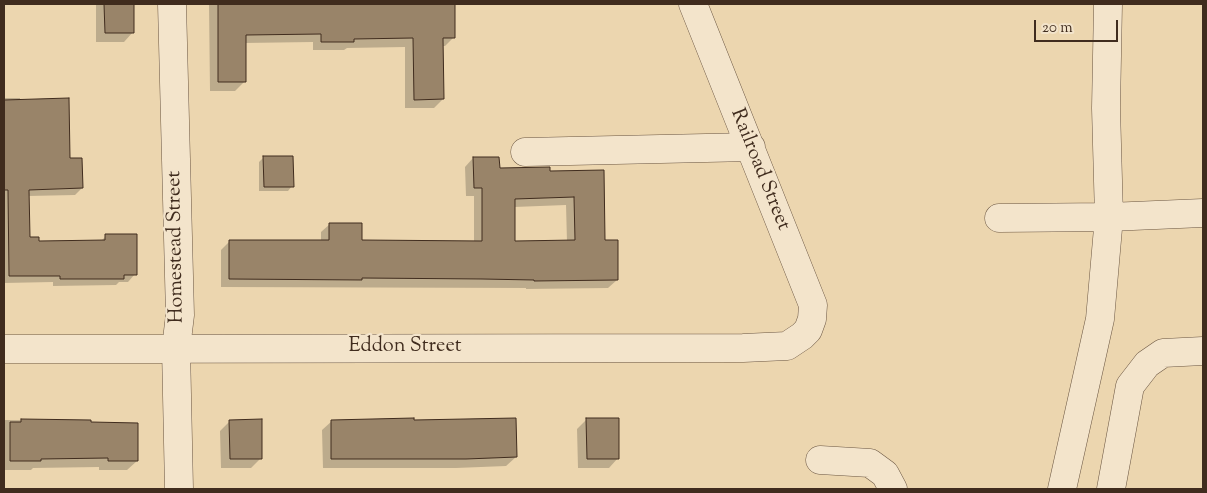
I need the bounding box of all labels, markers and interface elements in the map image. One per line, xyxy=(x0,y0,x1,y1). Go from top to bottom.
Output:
scale bar xyxy=(1037,10,1121,42)
text: 20 m xyxy=(1042,18,1073,39)
street label: Railroad Street xyxy=(724,106,794,234)
street label: Homestead Street xyxy=(164,171,190,323)
street label: Eddon Street xyxy=(349,336,461,360)

